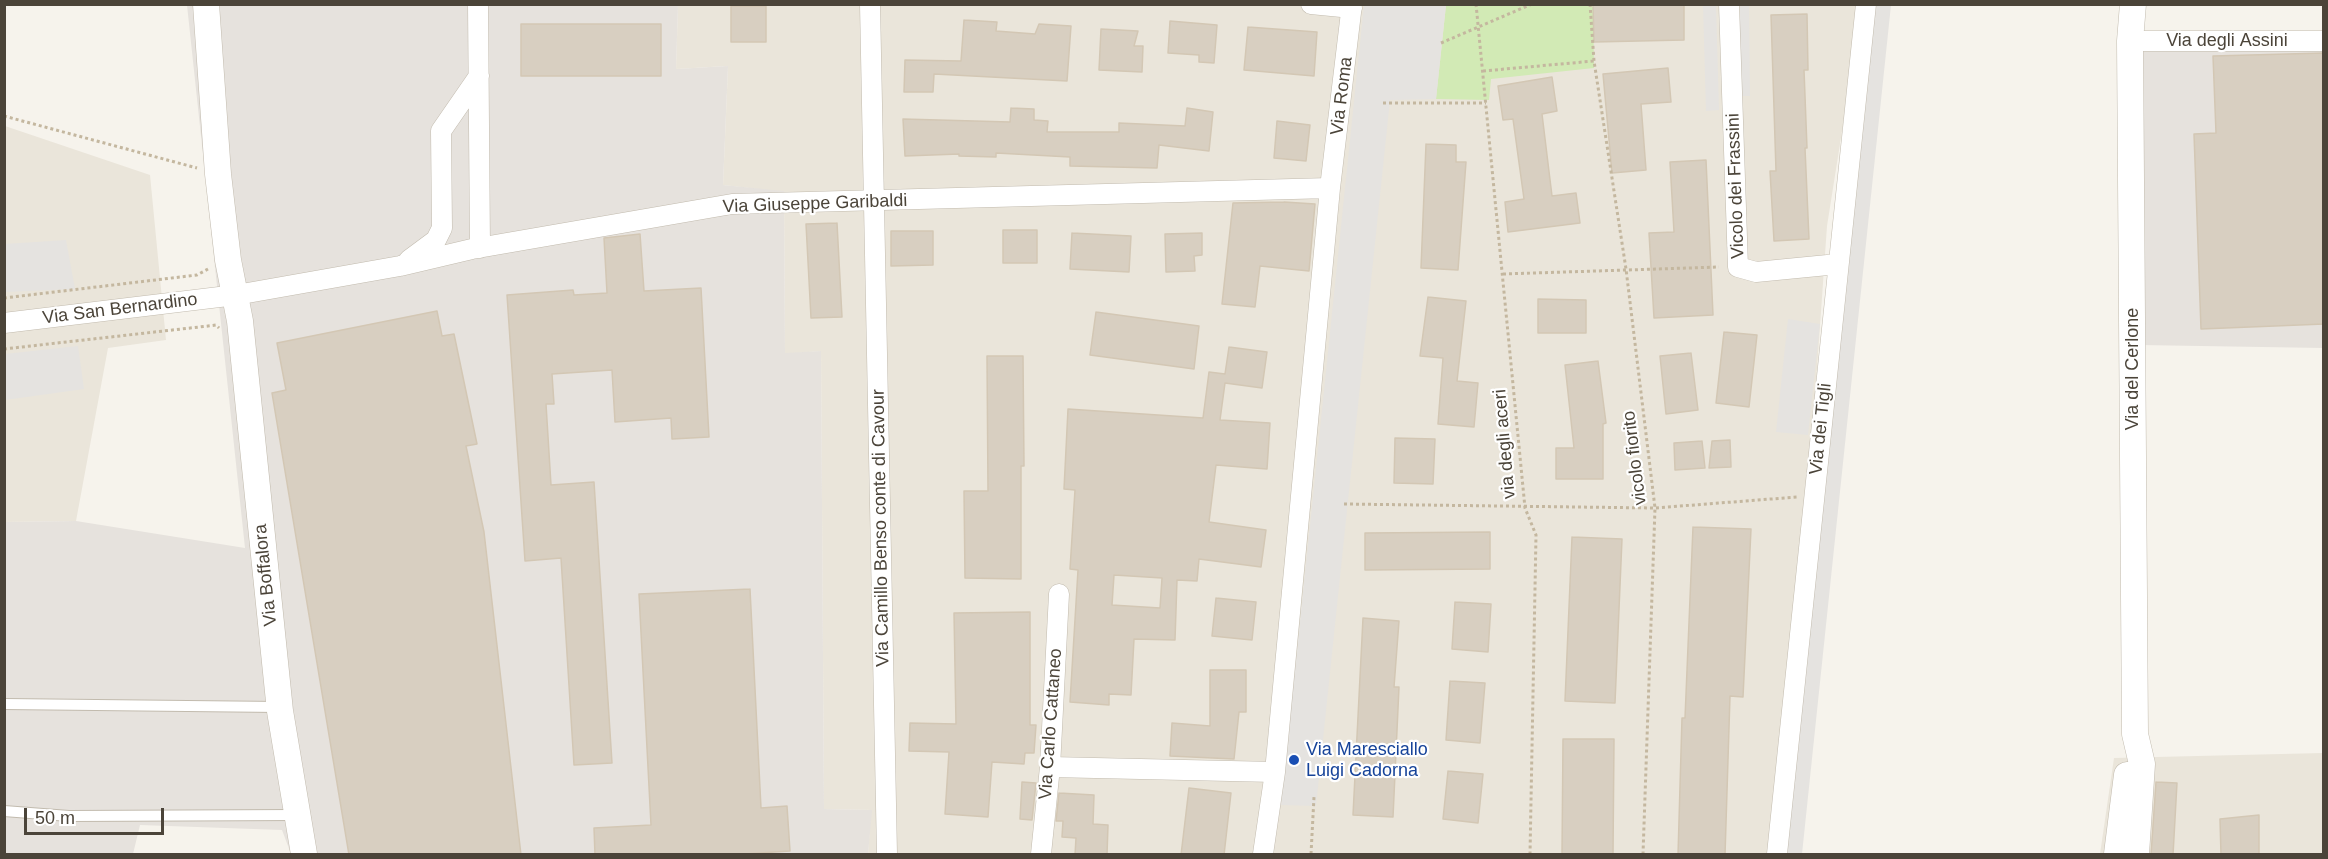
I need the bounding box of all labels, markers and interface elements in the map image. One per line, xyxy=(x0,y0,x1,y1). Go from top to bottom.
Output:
street label: Via degli Assini xyxy=(2166,30,2288,52)
street label: Via Roma xyxy=(1326,56,1358,136)
street label: Vicolo dei Frassini xyxy=(1723,113,1749,259)
street label: Via Giuseppe Garibaldi xyxy=(722,190,908,218)
street label: Via San Bernardino xyxy=(41,289,199,329)
street label: Via del Cerlone xyxy=(2122,308,2144,430)
street label: Via dei Tigli xyxy=(1805,382,1837,476)
street label: via degli aceri xyxy=(1489,388,1521,500)
street label: Via Camillo Benso conte di Cavour xyxy=(868,389,894,667)
street label: vicolo fiorito xyxy=(1618,410,1652,506)
street label: Via Boffalora xyxy=(250,523,282,627)
street label: Via Carlo Cattaneo xyxy=(1035,648,1067,800)
place label: Via Maresciallo Luigi Cadorna xyxy=(1306,739,1428,782)
marker: Via Maresciallo Luigi Cadorna xyxy=(1287,753,1301,767)
scale bar xyxy=(27,796,166,834)
text: 50 m xyxy=(35,808,75,828)

